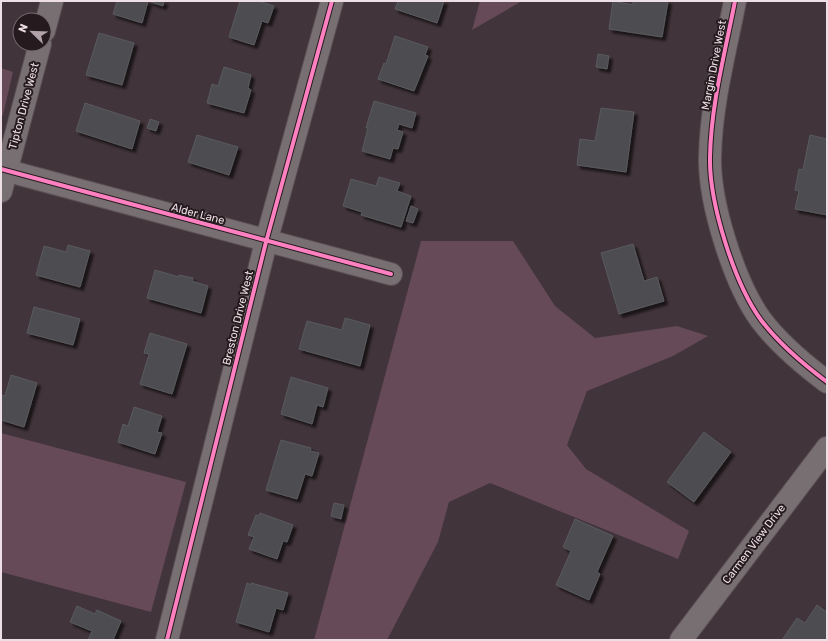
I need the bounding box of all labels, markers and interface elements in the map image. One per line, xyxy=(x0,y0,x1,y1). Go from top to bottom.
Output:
north arrow xyxy=(12,12,52,52)
street label: Margin Drive West xyxy=(699,18,729,111)
text: N xyxy=(16,22,31,34)
street label: Tipton Drive West xyxy=(6,61,42,151)
street label: Alder Lane xyxy=(170,201,226,227)
street label: Breston Drive West xyxy=(220,269,256,367)
street label: Carmen View Drive xyxy=(720,502,788,586)

